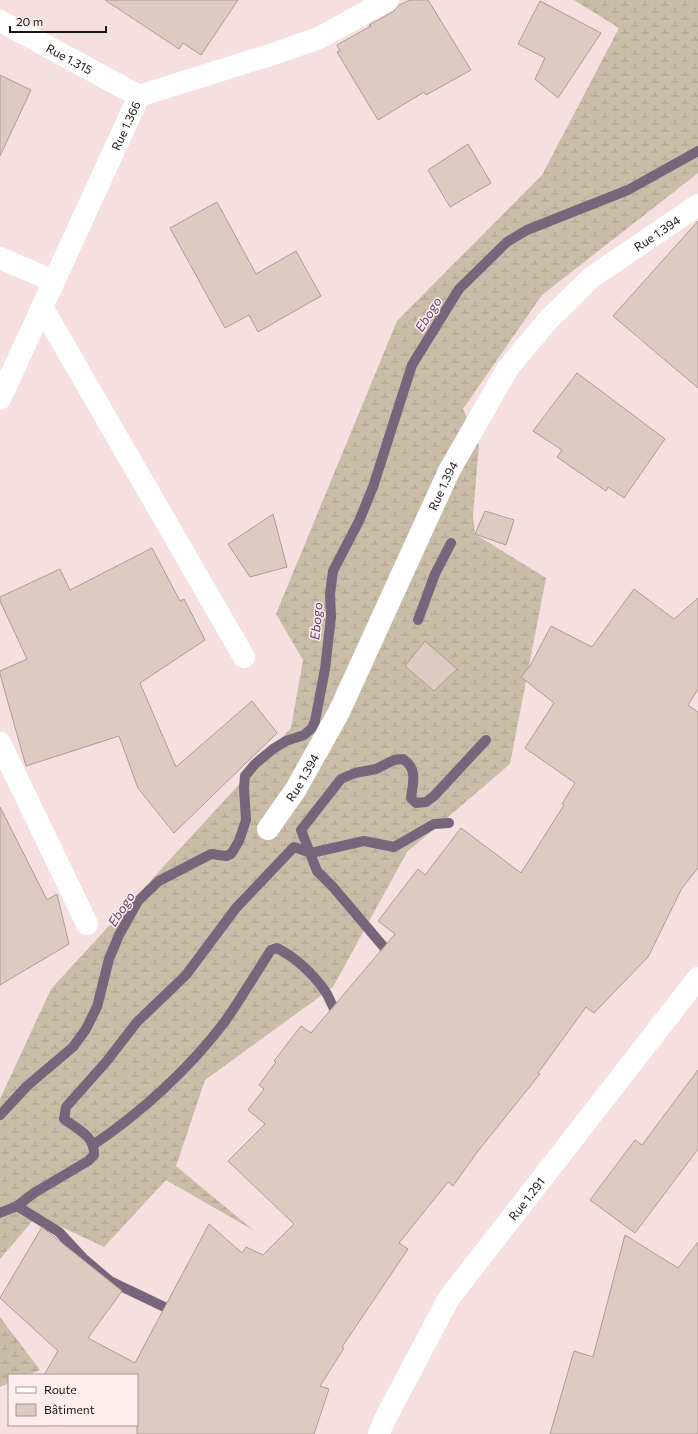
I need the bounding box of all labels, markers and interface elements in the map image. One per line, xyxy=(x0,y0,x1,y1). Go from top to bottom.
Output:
scale bar xyxy=(10,8,106,34)
text: 20 m xyxy=(16,14,43,28)
street label: Rue 1.315 xyxy=(44,40,95,77)
street label: Rue 1.366 xyxy=(108,99,143,152)
street label: Rue 1.394 xyxy=(631,212,683,254)
water label: Ebogo xyxy=(411,294,445,334)
street label: Rue 1.394 xyxy=(425,458,460,512)
water label: Ebogo xyxy=(306,601,326,641)
street label: Rue 1.394 xyxy=(283,751,321,804)
water label: Ebogo xyxy=(104,889,138,929)
street label: Rue 1.291 xyxy=(505,1174,547,1223)
legend xyxy=(8,1374,138,1426)
text: Route xyxy=(44,1382,77,1396)
text: Bâtiment xyxy=(44,1402,95,1416)

